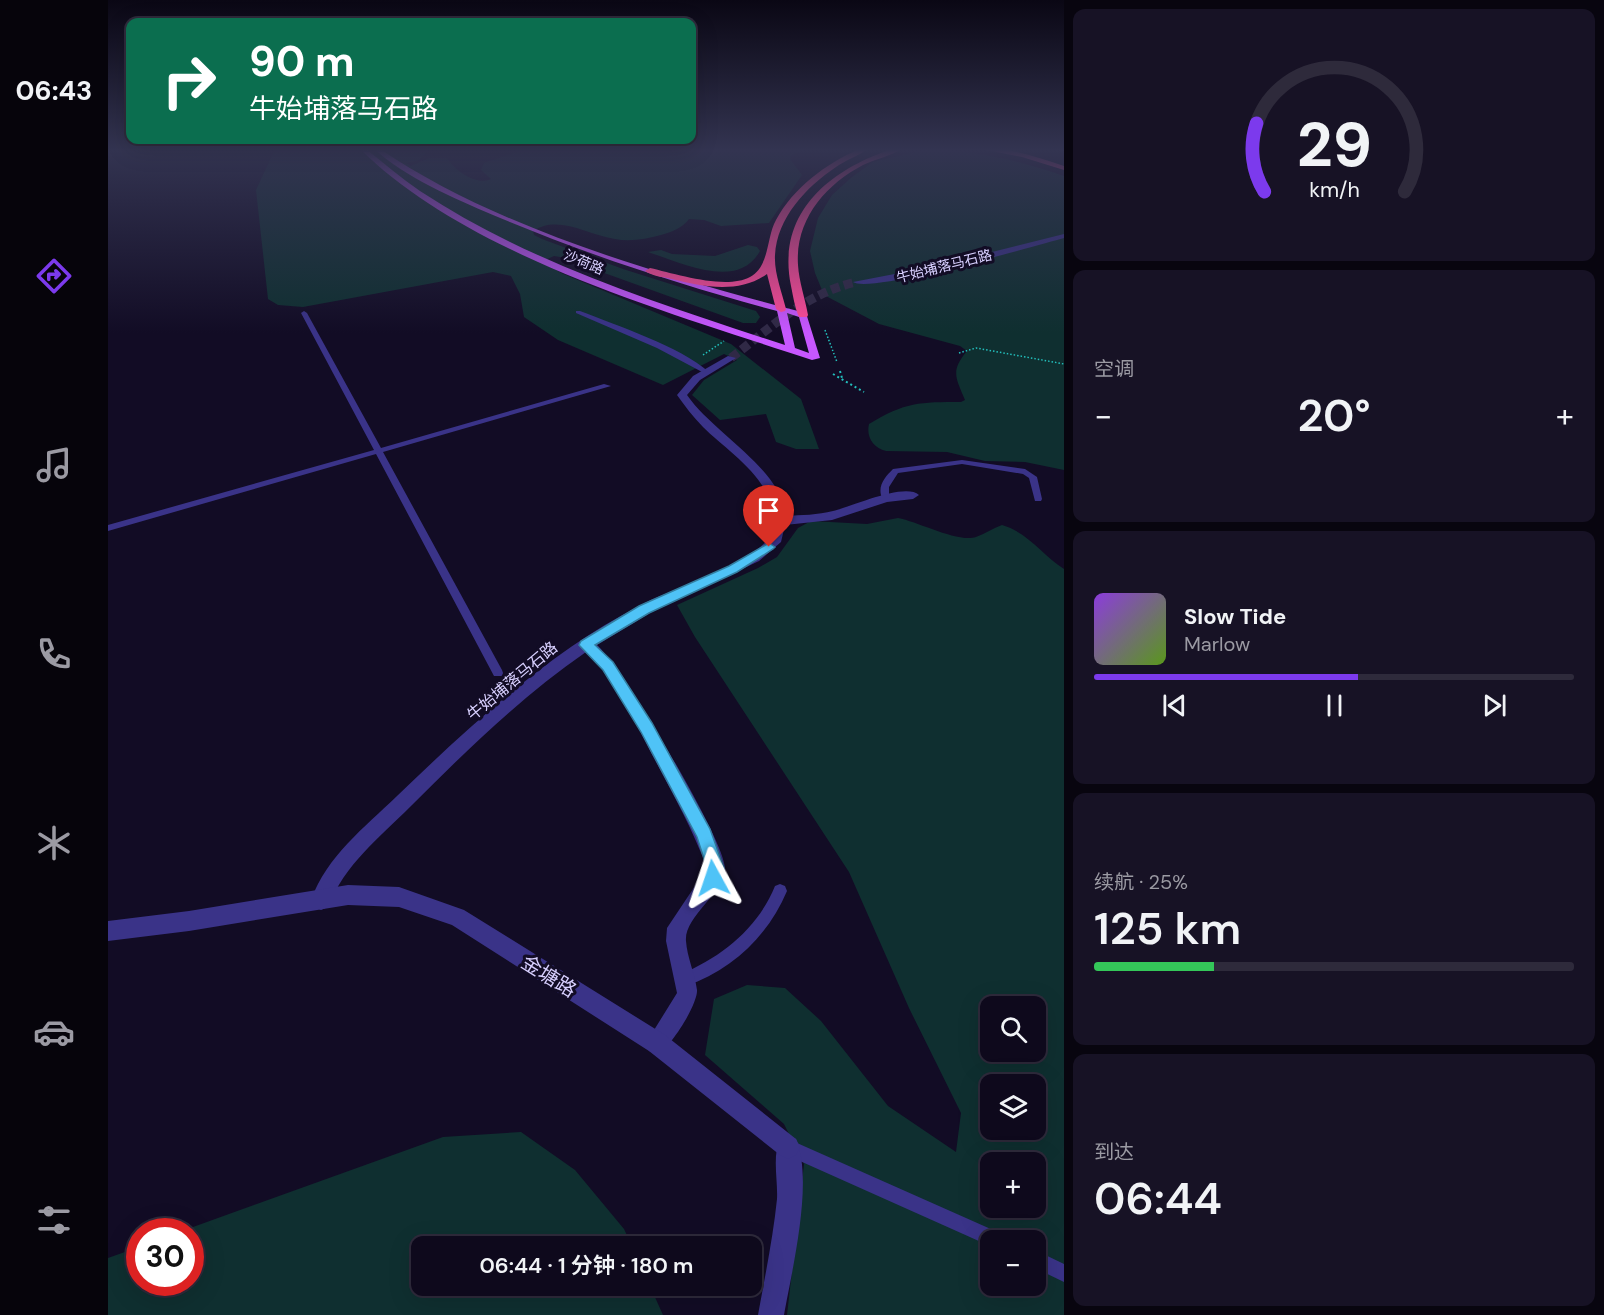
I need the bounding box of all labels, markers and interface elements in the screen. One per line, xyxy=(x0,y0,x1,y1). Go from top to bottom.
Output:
text: 90 m xyxy=(249,34,355,89)
icon: right xyxy=(150,42,228,120)
text: 06:43 xyxy=(16,73,92,108)
text: 牛始埔落马石路 xyxy=(249,91,438,126)
text: 29 xyxy=(1296,104,1372,185)
text: km/h xyxy=(1309,176,1359,204)
street label: 牛始埔落马石路 xyxy=(894,245,994,287)
street label: 沙荷路 xyxy=(561,246,607,278)
icon: directions xyxy=(33,255,75,297)
text: 空调 xyxy=(1094,356,1134,382)
text: 20° xyxy=(1297,386,1371,445)
text: − xyxy=(1094,394,1112,437)
text: + xyxy=(1556,394,1574,437)
icon: music xyxy=(33,444,75,486)
pin xyxy=(743,485,794,547)
icon: arrive xyxy=(752,494,785,527)
text: Slow Tide xyxy=(1184,602,1286,631)
text: Marlow xyxy=(1184,631,1250,657)
icon: phone xyxy=(33,633,75,675)
street label: 牛始埔落马石路 xyxy=(462,637,562,725)
icon: previous xyxy=(1158,689,1191,722)
icon: pause xyxy=(1318,689,1351,722)
icon: next xyxy=(1478,689,1511,722)
icon: climate xyxy=(33,822,75,864)
position arrow xyxy=(681,846,745,910)
text: 续航 · 25% xyxy=(1094,869,1188,895)
text: 125 km xyxy=(1094,899,1241,958)
street label: 金塘路 xyxy=(517,949,581,1003)
map controls xyxy=(980,996,1046,1296)
button: search xyxy=(980,996,1046,1062)
icon: car xyxy=(33,1011,75,1053)
button: layers xyxy=(980,1074,1046,1140)
text: 到达 xyxy=(1094,1139,1134,1165)
button: + xyxy=(980,1152,1046,1218)
text: 06:44 xyxy=(1094,1169,1222,1228)
icon: filters xyxy=(33,1199,75,1241)
speed limit sign: 30 xyxy=(126,1218,204,1296)
button: − xyxy=(980,1230,1046,1296)
text: 06:44 · 1 分钟 · 180 m xyxy=(480,1251,694,1280)

